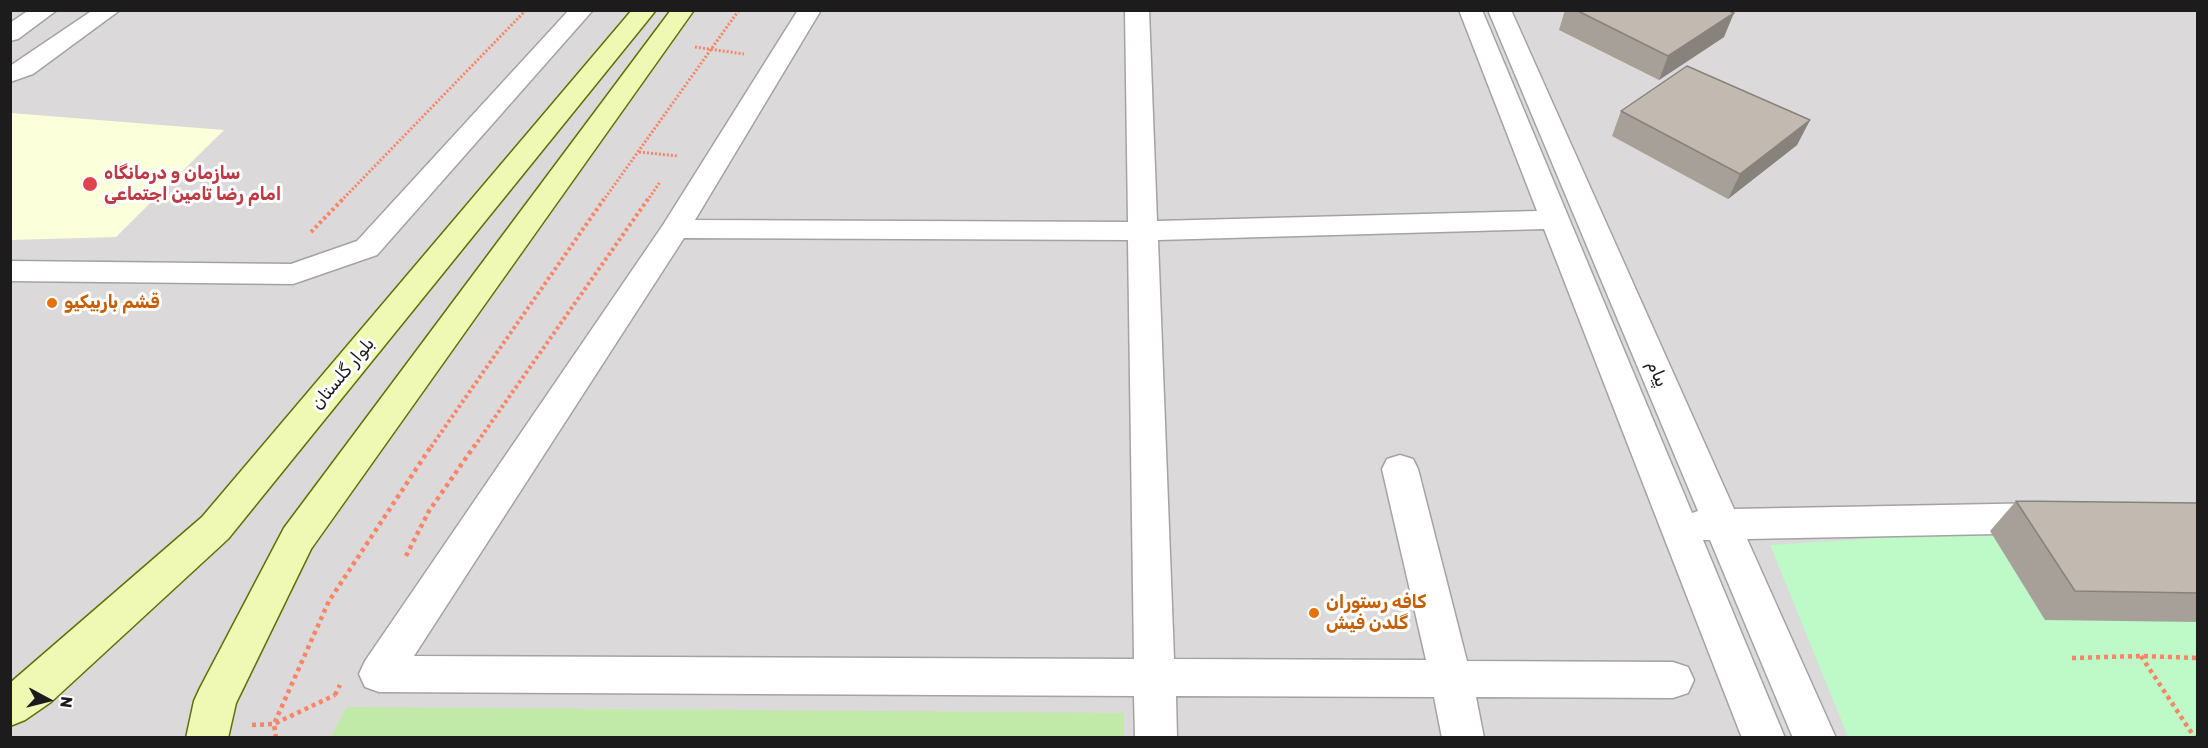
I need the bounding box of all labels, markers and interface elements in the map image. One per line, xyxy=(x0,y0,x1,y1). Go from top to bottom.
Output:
place label: سازمان و درمانگاه امام رضا تامین اجتماعی xyxy=(104,163,281,206)
marker: سازمان و درمانگاه امام رضا تامین اجتماعی xyxy=(81,175,99,193)
place label: قشم باربیکیو xyxy=(64,292,159,314)
marker: قشم باربیکیو xyxy=(45,296,59,310)
street label: بلوار گلستان xyxy=(307,334,379,414)
street label: پیام xyxy=(1642,358,1672,390)
place label: کافه رستوران گلدن فیش xyxy=(1326,592,1426,634)
marker: کافه رستوران گلدن فیش xyxy=(1307,606,1321,620)
north arrow xyxy=(18,670,78,730)
text: N xyxy=(56,695,76,709)

